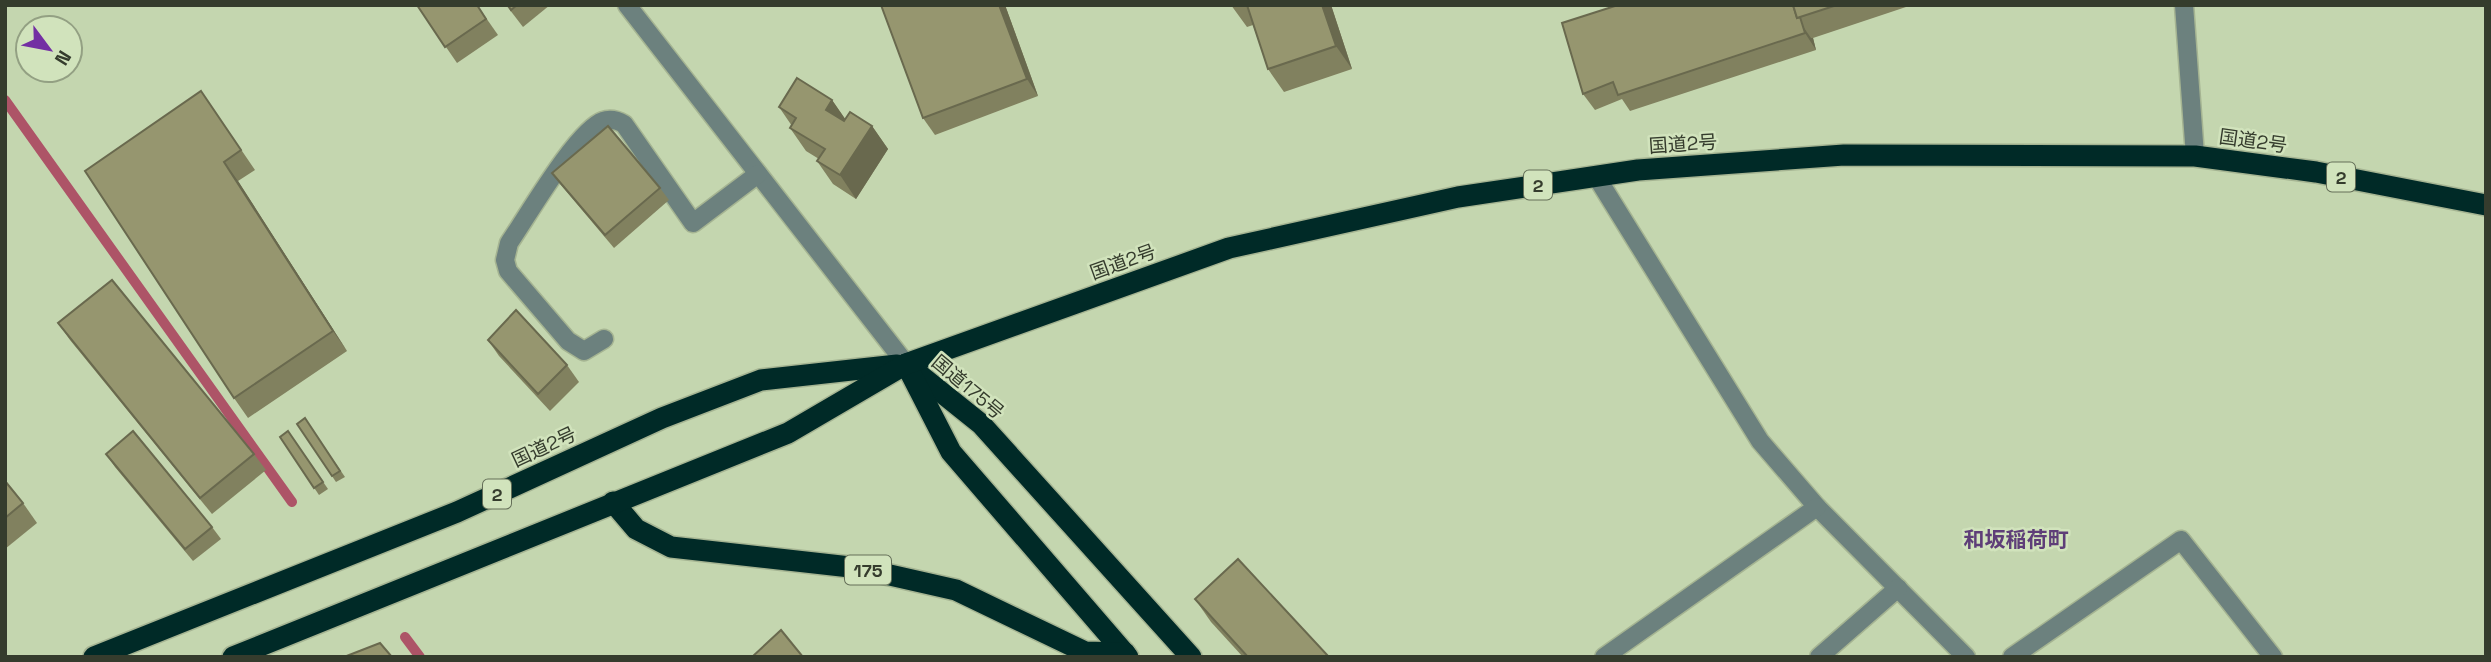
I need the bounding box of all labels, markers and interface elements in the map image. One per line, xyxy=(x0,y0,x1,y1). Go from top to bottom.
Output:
north arrow xyxy=(14,14,84,84)
text: N xyxy=(49,46,77,70)
street label: 国道2号 xyxy=(2217,124,2289,158)
street label: 国道2号 xyxy=(1648,129,1718,159)
road number: 2 xyxy=(2327,162,2355,192)
road number: 2 xyxy=(1524,170,1552,200)
street label: 国道2号 xyxy=(1087,239,1159,285)
street label: 国道175号 xyxy=(927,349,1009,425)
street label: 国道2号 xyxy=(508,421,580,473)
road number: 2 xyxy=(483,480,511,508)
district label: 和坂稲荷町 xyxy=(1964,526,2069,553)
road number: 175 xyxy=(845,556,891,584)

